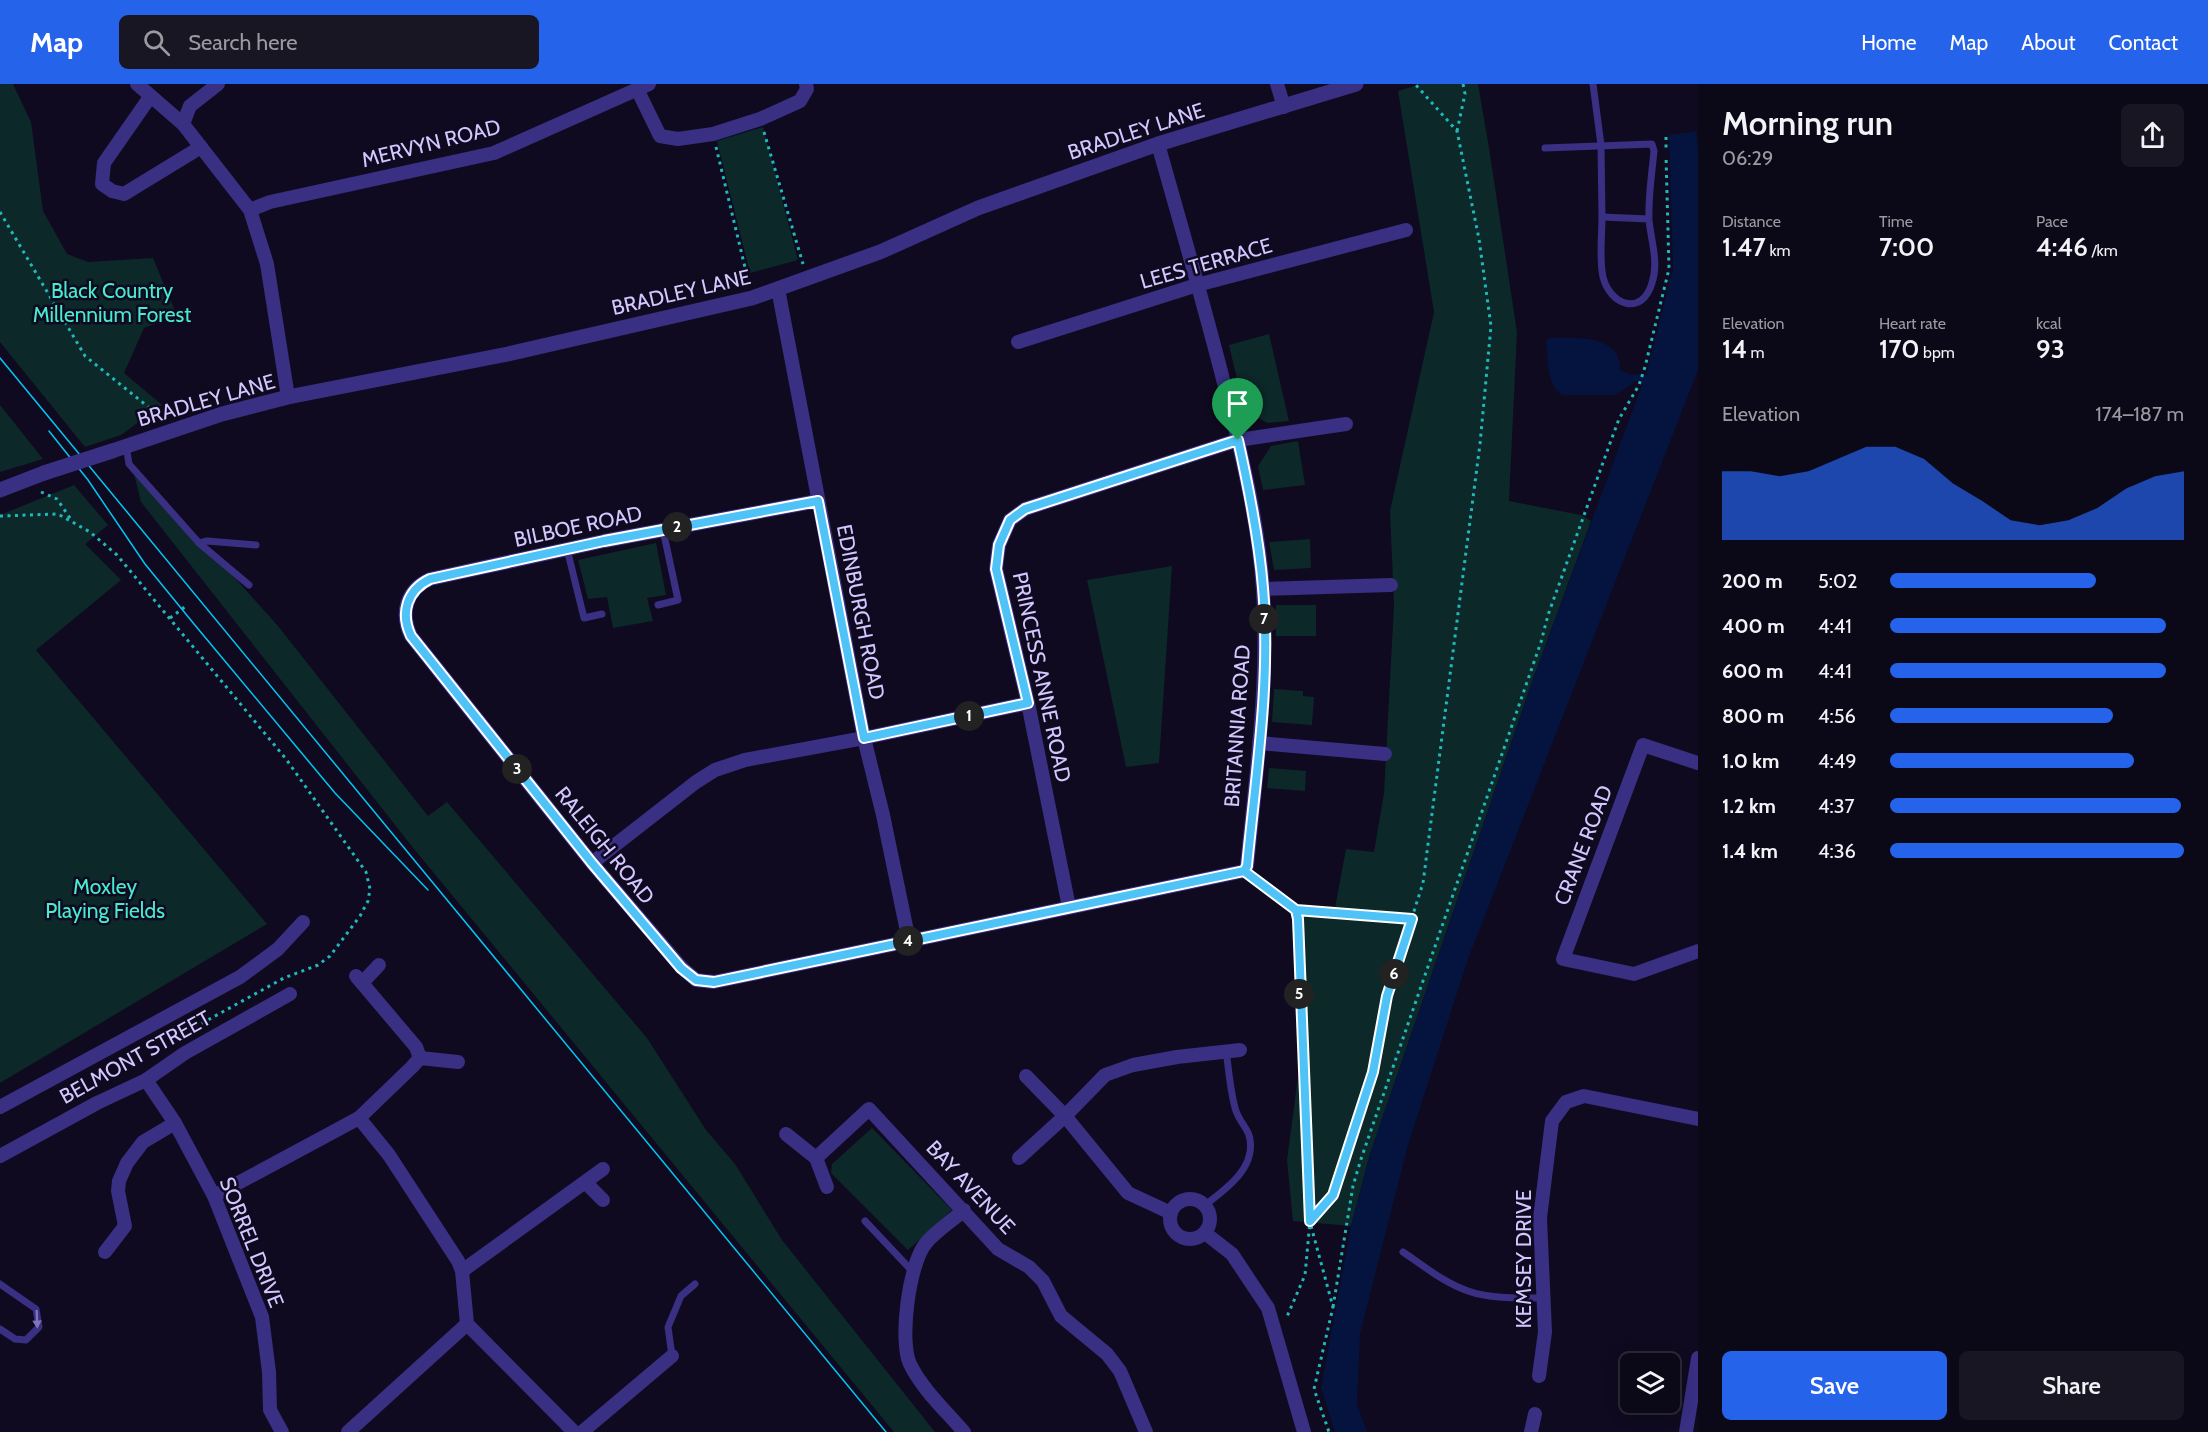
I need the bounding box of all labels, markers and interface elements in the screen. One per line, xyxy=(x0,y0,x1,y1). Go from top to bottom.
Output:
search box xyxy=(119,15,539,69)
text: Map xyxy=(30,25,83,59)
icon: search xyxy=(140,26,173,59)
text: Search here xyxy=(188,29,297,56)
text: Home xyxy=(1861,30,1917,55)
text: Map xyxy=(1950,30,1988,55)
text: About xyxy=(2021,30,2075,55)
text: Contact xyxy=(2108,30,2178,55)
street label: BRADLEY LANE xyxy=(1065,97,1207,165)
text: Morning run xyxy=(1722,103,1893,143)
button: share xyxy=(2121,104,2184,167)
street label: MERVYN ROAD xyxy=(359,114,503,172)
text: 06:29 xyxy=(1722,146,1773,170)
text: Distance xyxy=(1722,212,1781,231)
text: Time xyxy=(1879,212,1913,231)
text: Pace xyxy=(2036,212,2068,231)
text: 1.47 xyxy=(1722,231,1766,263)
text: 7:00 xyxy=(1879,231,1934,263)
text: 4:46 xyxy=(2036,231,2088,263)
street label: LEES TERRACE xyxy=(1137,232,1275,294)
text: km xyxy=(1766,241,1791,260)
text: /km xyxy=(2088,241,2118,260)
street label: BRADLEY LANE xyxy=(609,264,753,320)
park label: Black Country Millennium Forest xyxy=(33,278,191,327)
text: Elevation xyxy=(1722,314,1785,333)
text: Heart rate xyxy=(1879,314,1946,333)
text: kcal xyxy=(2036,314,2062,333)
text: 14 xyxy=(1722,333,1747,365)
text: 170 xyxy=(1879,333,1919,365)
text: 93 xyxy=(2036,333,2065,365)
text: m xyxy=(1747,343,1765,362)
text: bpm xyxy=(1919,343,1955,362)
street label: BRADLEY LANE xyxy=(134,368,278,432)
pin xyxy=(1212,378,1263,440)
icon: arrive xyxy=(1221,387,1254,420)
text: Elevation xyxy=(1722,402,1800,426)
text: 174–187 m xyxy=(2095,402,2184,426)
street label: BILBOE ROAD xyxy=(512,500,644,552)
pin: 2 xyxy=(662,512,692,542)
text: 2 xyxy=(673,517,681,536)
street label: EDINBURGH ROAD xyxy=(832,522,890,702)
text: 200 m xyxy=(1722,569,1783,593)
text: 5:02 xyxy=(1818,569,1857,593)
street label: PRINCESS ANNE ROAD xyxy=(1007,570,1077,784)
pin: 7 xyxy=(1249,604,1279,634)
text: 7 xyxy=(1260,609,1268,628)
text: 400 m xyxy=(1722,614,1785,638)
text: 4:41 xyxy=(1818,614,1852,638)
street label: BRITANNIA ROAD xyxy=(1219,644,1255,808)
text: 600 m xyxy=(1722,659,1783,683)
text: 4:41 xyxy=(1818,659,1852,683)
pin: 1 xyxy=(954,701,984,731)
text: 800 m xyxy=(1722,704,1784,728)
text: 4:56 xyxy=(1818,704,1856,728)
text: 1 xyxy=(966,706,972,725)
text: 1.0 km xyxy=(1722,749,1779,773)
text: 4:49 xyxy=(1818,749,1857,773)
pin: 3 xyxy=(502,754,532,784)
text: 3 xyxy=(513,759,521,778)
street label: RALEIGH ROAD xyxy=(550,781,660,909)
street label: CRANE ROAD xyxy=(1549,781,1617,909)
text: 1.2 km xyxy=(1722,794,1776,818)
text: 4:37 xyxy=(1818,794,1855,818)
text: 1.4 km xyxy=(1722,839,1778,863)
text: 4:36 xyxy=(1818,839,1856,863)
park label: Moxley Playing Fields xyxy=(45,874,165,923)
pin: 4 xyxy=(893,926,923,956)
text: 4 xyxy=(903,931,913,950)
pin: 6 xyxy=(1379,959,1409,989)
text: 6 xyxy=(1390,964,1399,983)
pin: 5 xyxy=(1284,979,1314,1009)
text: 5 xyxy=(1295,984,1303,1003)
street label: BELMONT STREET xyxy=(55,1005,215,1109)
street label: BAY AVENUE xyxy=(921,1135,1021,1239)
street label: SORREL DRIVE xyxy=(214,1173,290,1311)
street label: KEMSEY DRIVE xyxy=(1511,1190,1536,1328)
one-way arrow xyxy=(32,1310,41,1329)
button: Save xyxy=(1722,1351,1947,1420)
button: Share xyxy=(1959,1351,2184,1420)
map controls xyxy=(1620,1353,1680,1413)
button: layers xyxy=(1620,1353,1680,1413)

